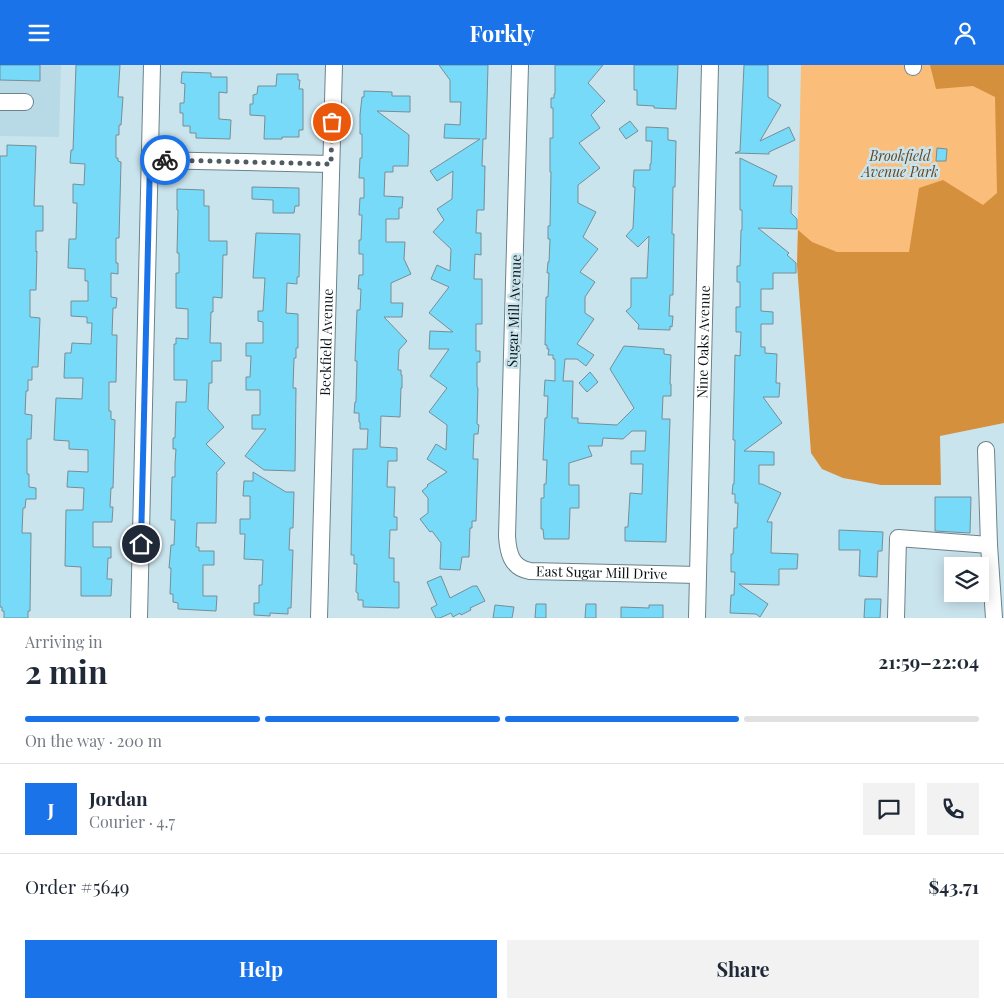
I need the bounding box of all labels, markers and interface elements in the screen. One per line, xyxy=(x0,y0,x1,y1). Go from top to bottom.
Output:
text: Forkly xyxy=(469,18,535,48)
icon: menu xyxy=(25,19,53,47)
icon: person xyxy=(951,19,979,47)
pin xyxy=(311,101,353,143)
icon: bag xyxy=(318,108,346,136)
courier xyxy=(140,135,190,185)
icon: bike xyxy=(151,146,179,174)
park label: Brookfield Avenue Park xyxy=(860,146,938,181)
street label: Sugar Mill Avenue xyxy=(502,254,525,368)
street label: Nine Oaks Avenue xyxy=(692,285,714,399)
street label: Beckfield Avenue xyxy=(315,288,337,396)
pin xyxy=(120,523,162,565)
icon: home xyxy=(127,530,155,558)
map controls xyxy=(944,557,989,602)
button: layers xyxy=(944,557,989,602)
street label: East Sugar Mill Drive xyxy=(536,561,668,583)
text: Arriving in xyxy=(25,631,103,652)
text: 21:59–22:04 xyxy=(878,648,979,674)
text: 2 min xyxy=(25,649,108,692)
text: On the way · 200 m xyxy=(25,730,162,751)
button: chat xyxy=(863,783,915,835)
button: phone xyxy=(927,783,979,835)
text: Jordan xyxy=(89,785,148,811)
text: J xyxy=(48,796,54,822)
text: Courier · 4.7 xyxy=(89,811,175,832)
text: Order #5649 xyxy=(25,873,129,899)
text: $43.71 xyxy=(928,873,979,899)
button: Help xyxy=(25,940,497,998)
button: Share xyxy=(507,940,979,998)

